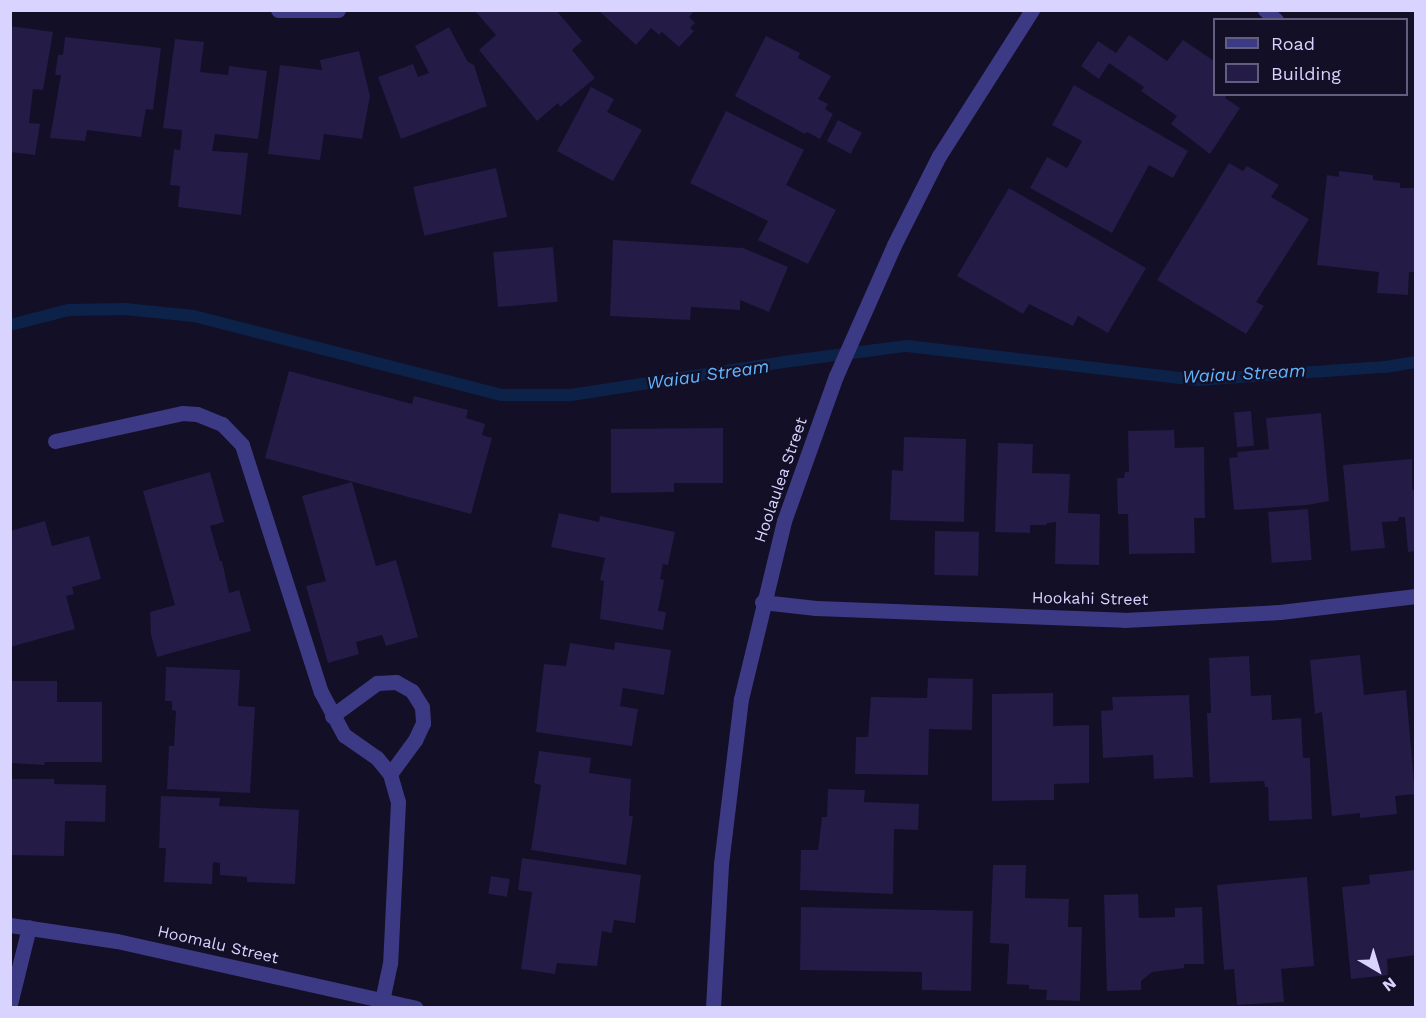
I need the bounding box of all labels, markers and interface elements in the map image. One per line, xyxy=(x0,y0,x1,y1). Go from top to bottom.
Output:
legend xyxy=(1213,18,1408,96)
text: Road xyxy=(1271,33,1315,54)
text: Building xyxy=(1271,63,1341,84)
water label: Waiau Stream xyxy=(645,356,771,394)
water label: Waiau Stream xyxy=(1182,360,1306,388)
street label: Hoolaulea Street xyxy=(751,415,811,545)
street label: Hookahi Street xyxy=(1032,588,1148,610)
street label: Hoomalu Street xyxy=(156,922,280,968)
north arrow xyxy=(1348,940,1408,1000)
text: N xyxy=(1379,973,1400,996)

